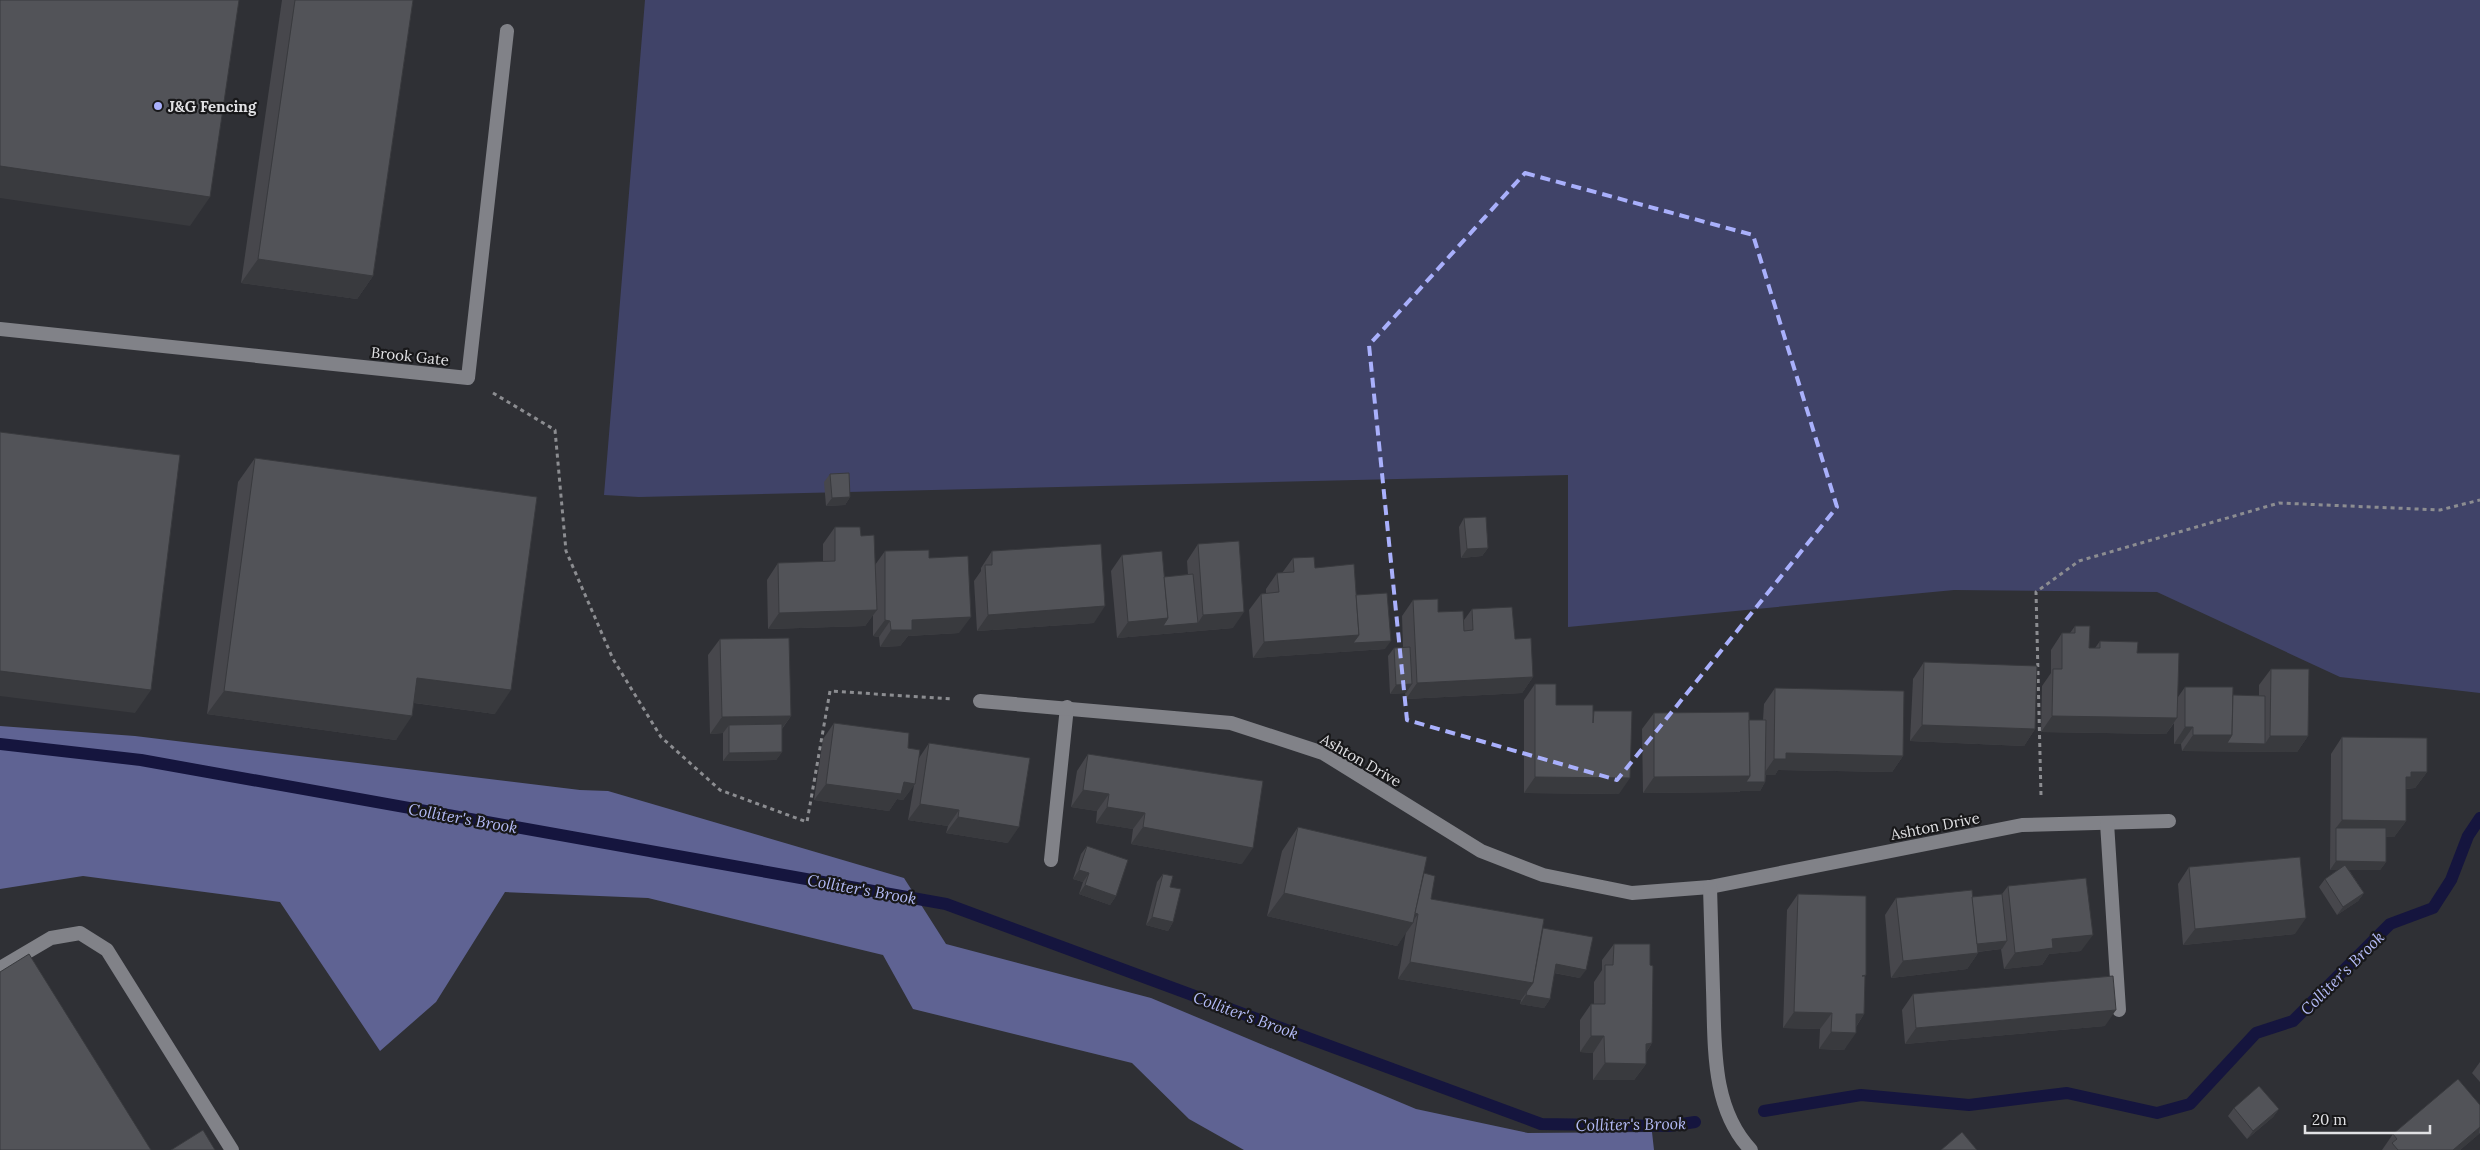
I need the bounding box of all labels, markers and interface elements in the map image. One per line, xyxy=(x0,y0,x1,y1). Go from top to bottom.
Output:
place label: J&G Fencing xyxy=(168,97,257,116)
marker: J&G Fencing xyxy=(152,100,164,112)
street label: Brook Gate xyxy=(370,342,450,370)
street label: Ashton Drive xyxy=(1316,729,1405,791)
water label: Colliter's Brook xyxy=(407,799,519,837)
street label: Ashton Drive xyxy=(1888,808,1981,844)
water label: Colliter's Brook xyxy=(806,870,918,908)
water label: Colliter's Brook xyxy=(2296,927,2388,1019)
water label: Colliter's Brook xyxy=(1191,987,1301,1043)
scale bar xyxy=(2305,1102,2430,1134)
text: 20 m xyxy=(2312,1110,2347,1129)
water label: Colliter's Brook xyxy=(1576,1113,1686,1135)

